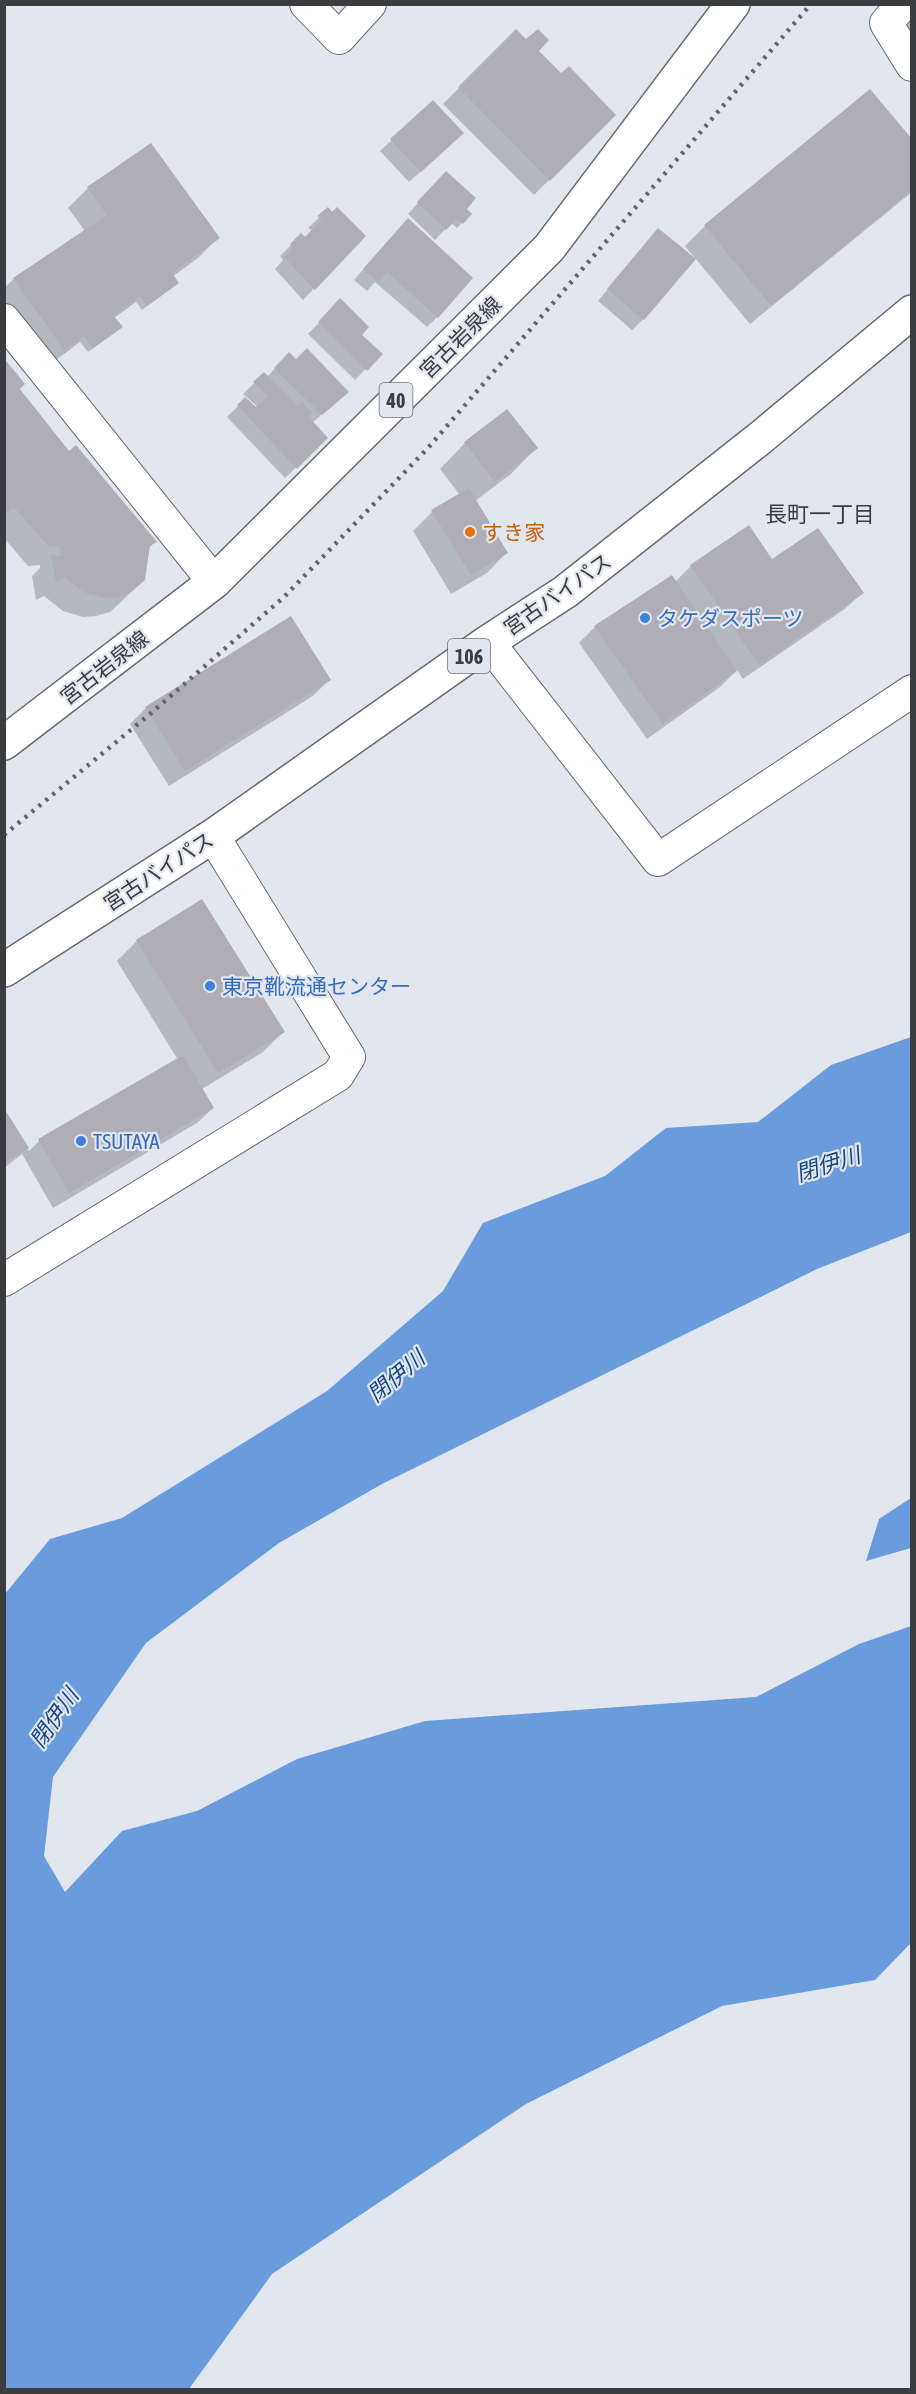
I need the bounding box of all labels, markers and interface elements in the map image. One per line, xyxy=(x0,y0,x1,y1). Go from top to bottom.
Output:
street label: 宮古岩泉線 xyxy=(414,291,506,383)
road number: 40 xyxy=(380,383,412,417)
district label: 長町一丁目 xyxy=(765,501,875,527)
place label: すき家 xyxy=(482,520,545,544)
marker: すき家 xyxy=(463,525,477,539)
street label: 宮古バイパス xyxy=(499,548,615,640)
place label: タケダスポーツ xyxy=(657,606,804,630)
marker: タケダスポーツ xyxy=(638,611,652,625)
street label: 宮古岩泉線 xyxy=(55,625,153,709)
road number: 106 xyxy=(448,639,490,673)
street label: 宮古バイパス xyxy=(99,827,217,915)
place label: 東京靴流通センター xyxy=(222,974,411,998)
marker: 東京靴流通センター xyxy=(203,979,217,993)
place label: TSUTAYA xyxy=(93,1129,160,1153)
marker: TSUTAYA xyxy=(74,1134,88,1148)
water label: 閉伊川 xyxy=(793,1141,865,1187)
water label: 閉伊川 xyxy=(362,1344,431,1407)
water label: 閉伊川 xyxy=(24,1682,85,1752)

